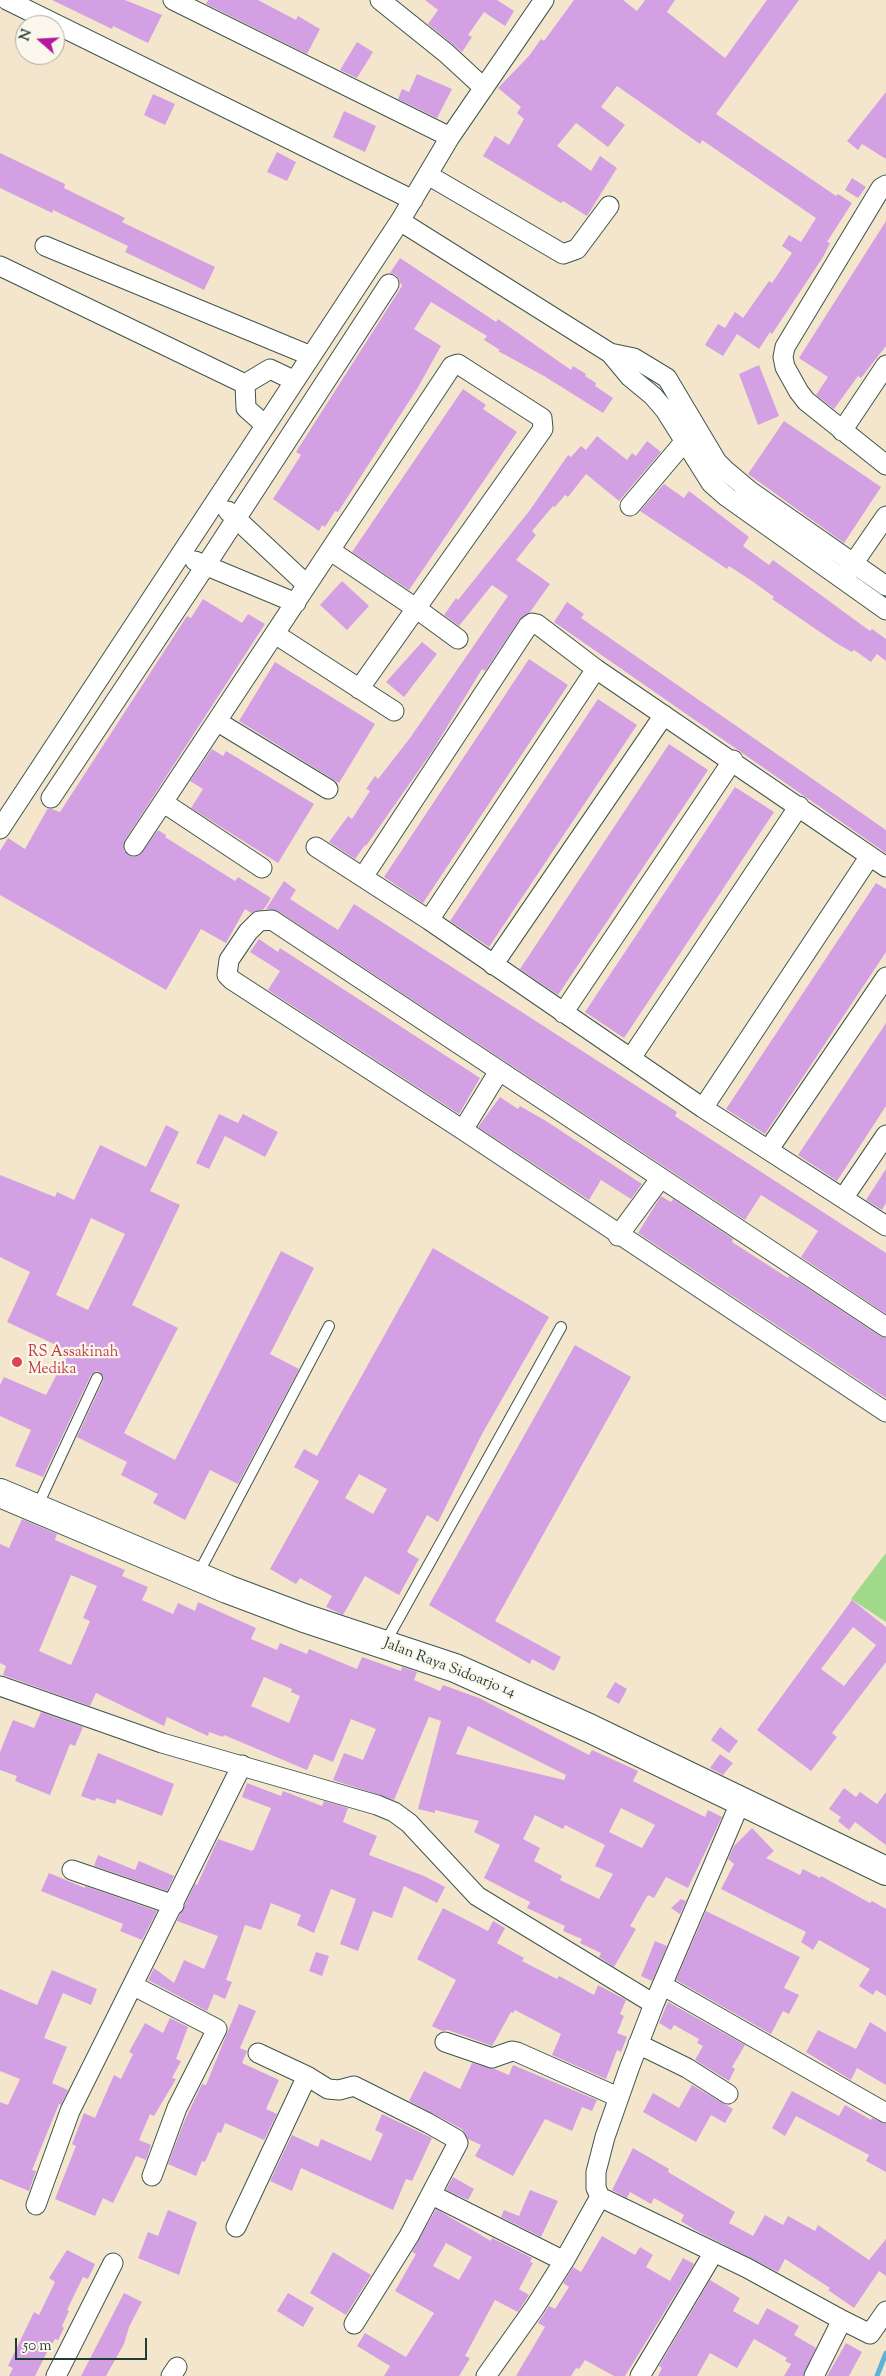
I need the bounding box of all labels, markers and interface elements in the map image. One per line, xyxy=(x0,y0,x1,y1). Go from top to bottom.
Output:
north arrow xyxy=(15,15,65,65)
text: N xyxy=(15,27,38,44)
place label: RS Assakinah Medika xyxy=(28,1344,119,1379)
marker: RS Assakinah Medika xyxy=(10,1355,24,1369)
street label: Jalan Raya Sidoarjo 14 xyxy=(381,1636,517,1702)
scale bar xyxy=(18,2328,150,2360)
text: 50 m xyxy=(23,2336,52,2357)

